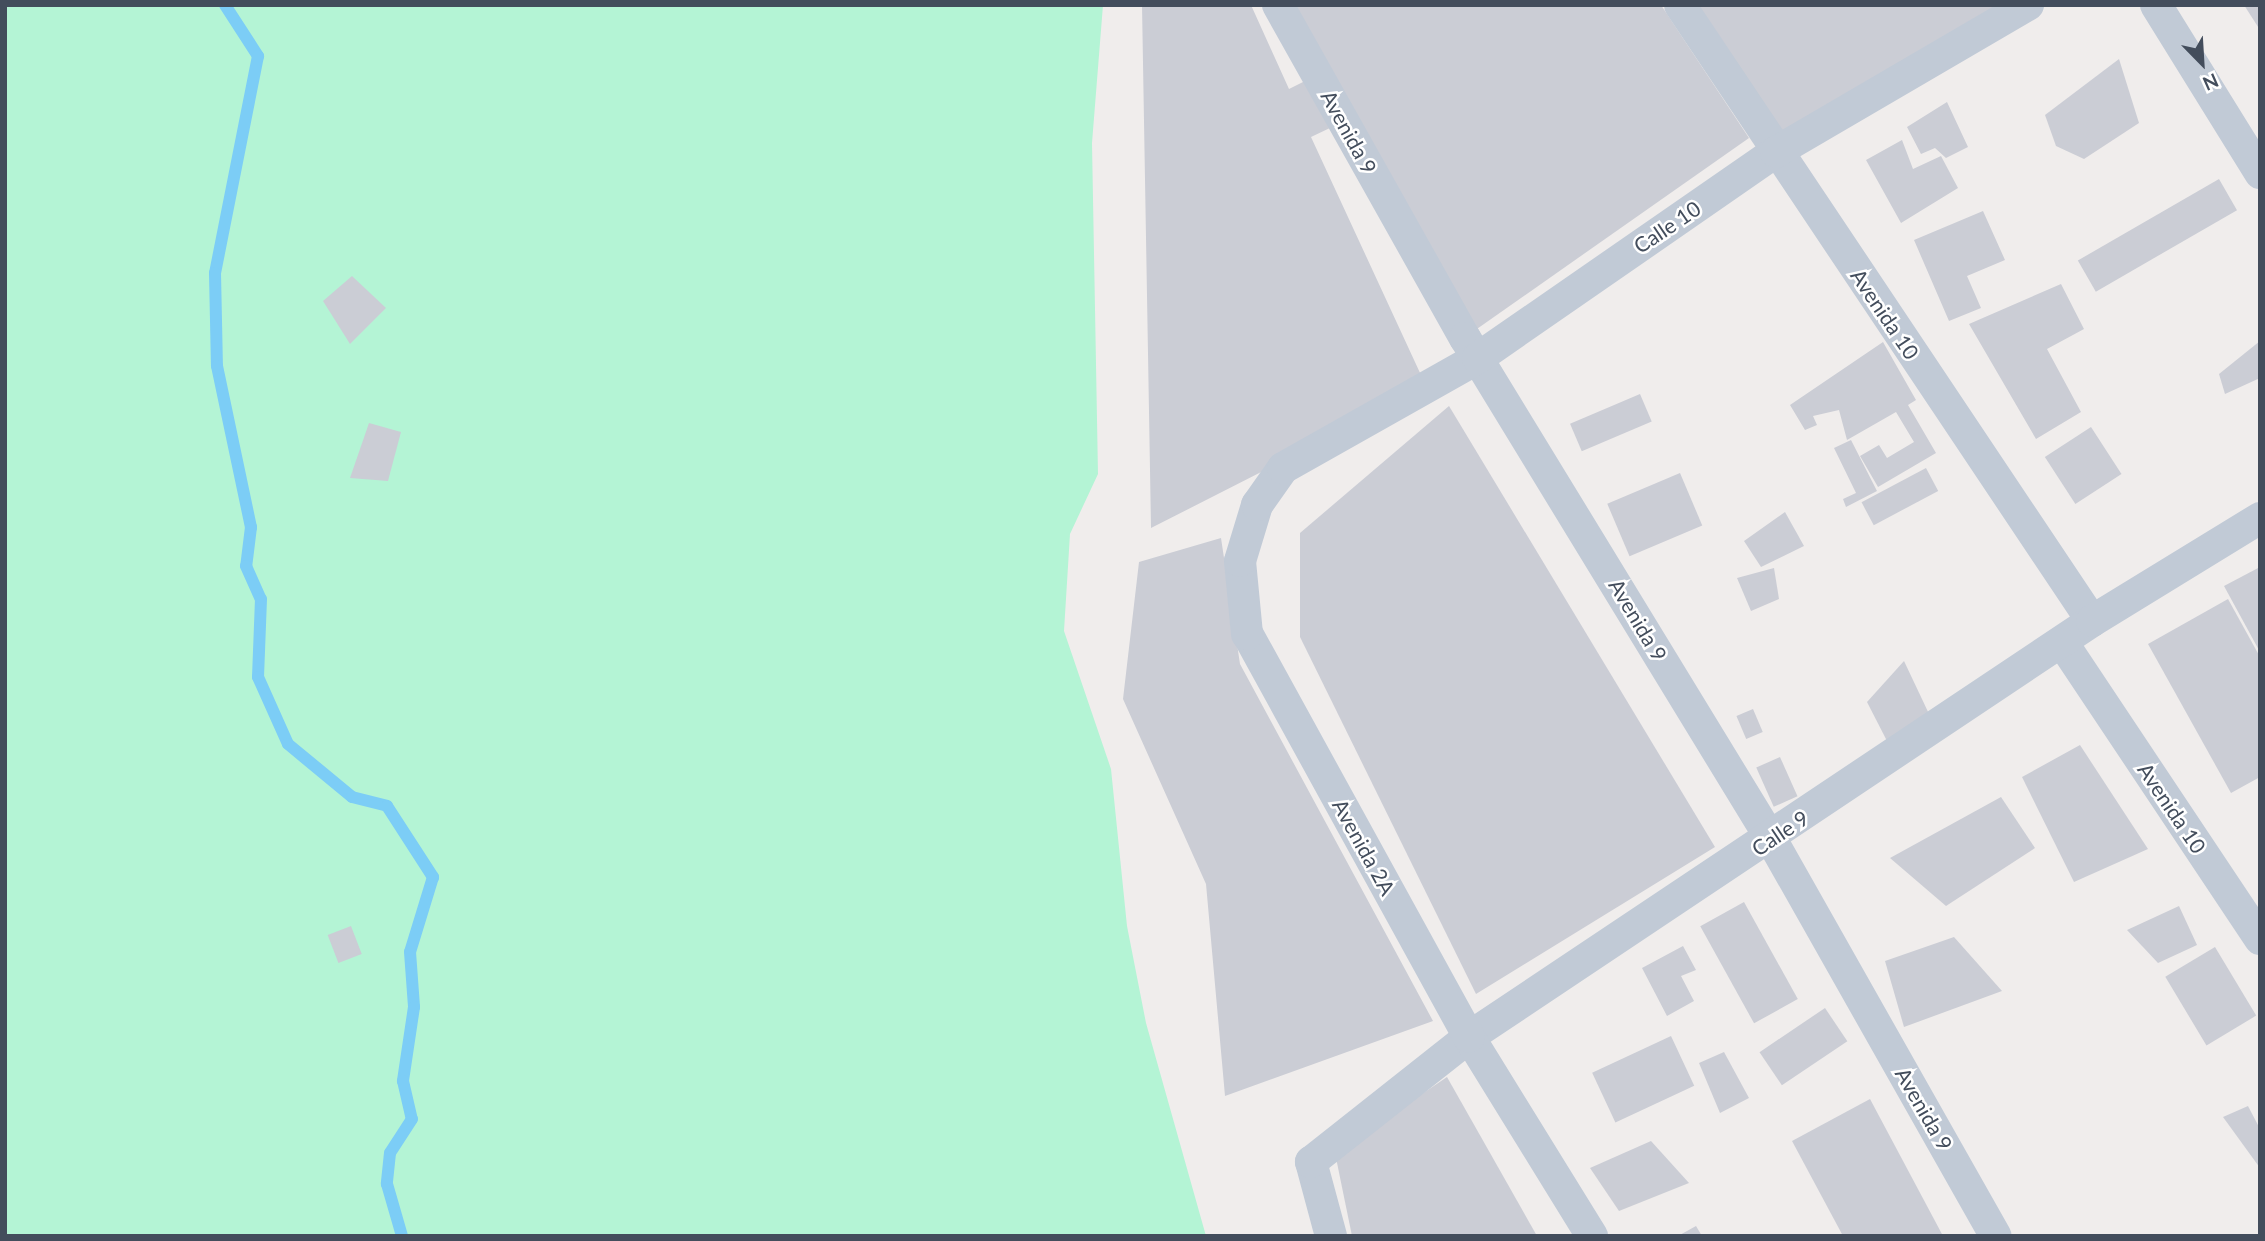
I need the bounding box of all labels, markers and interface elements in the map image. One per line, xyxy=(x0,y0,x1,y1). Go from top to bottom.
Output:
north arrow xyxy=(2167,28,2237,98)
text: N xyxy=(2199,69,2222,96)
street label: Avenida 9 xyxy=(1316,86,1382,178)
street label: Calle 10 xyxy=(1629,196,1705,258)
street label: Avenida 10 xyxy=(1846,264,1924,364)
street label: Avenida 9 xyxy=(1604,574,1672,666)
street label: Avenida 10 xyxy=(2133,758,2211,858)
street label: Avenida 2A xyxy=(1327,795,1401,899)
street label: Calle 9 xyxy=(1747,805,1813,861)
street label: Avenida 9 xyxy=(1890,1063,1958,1155)

